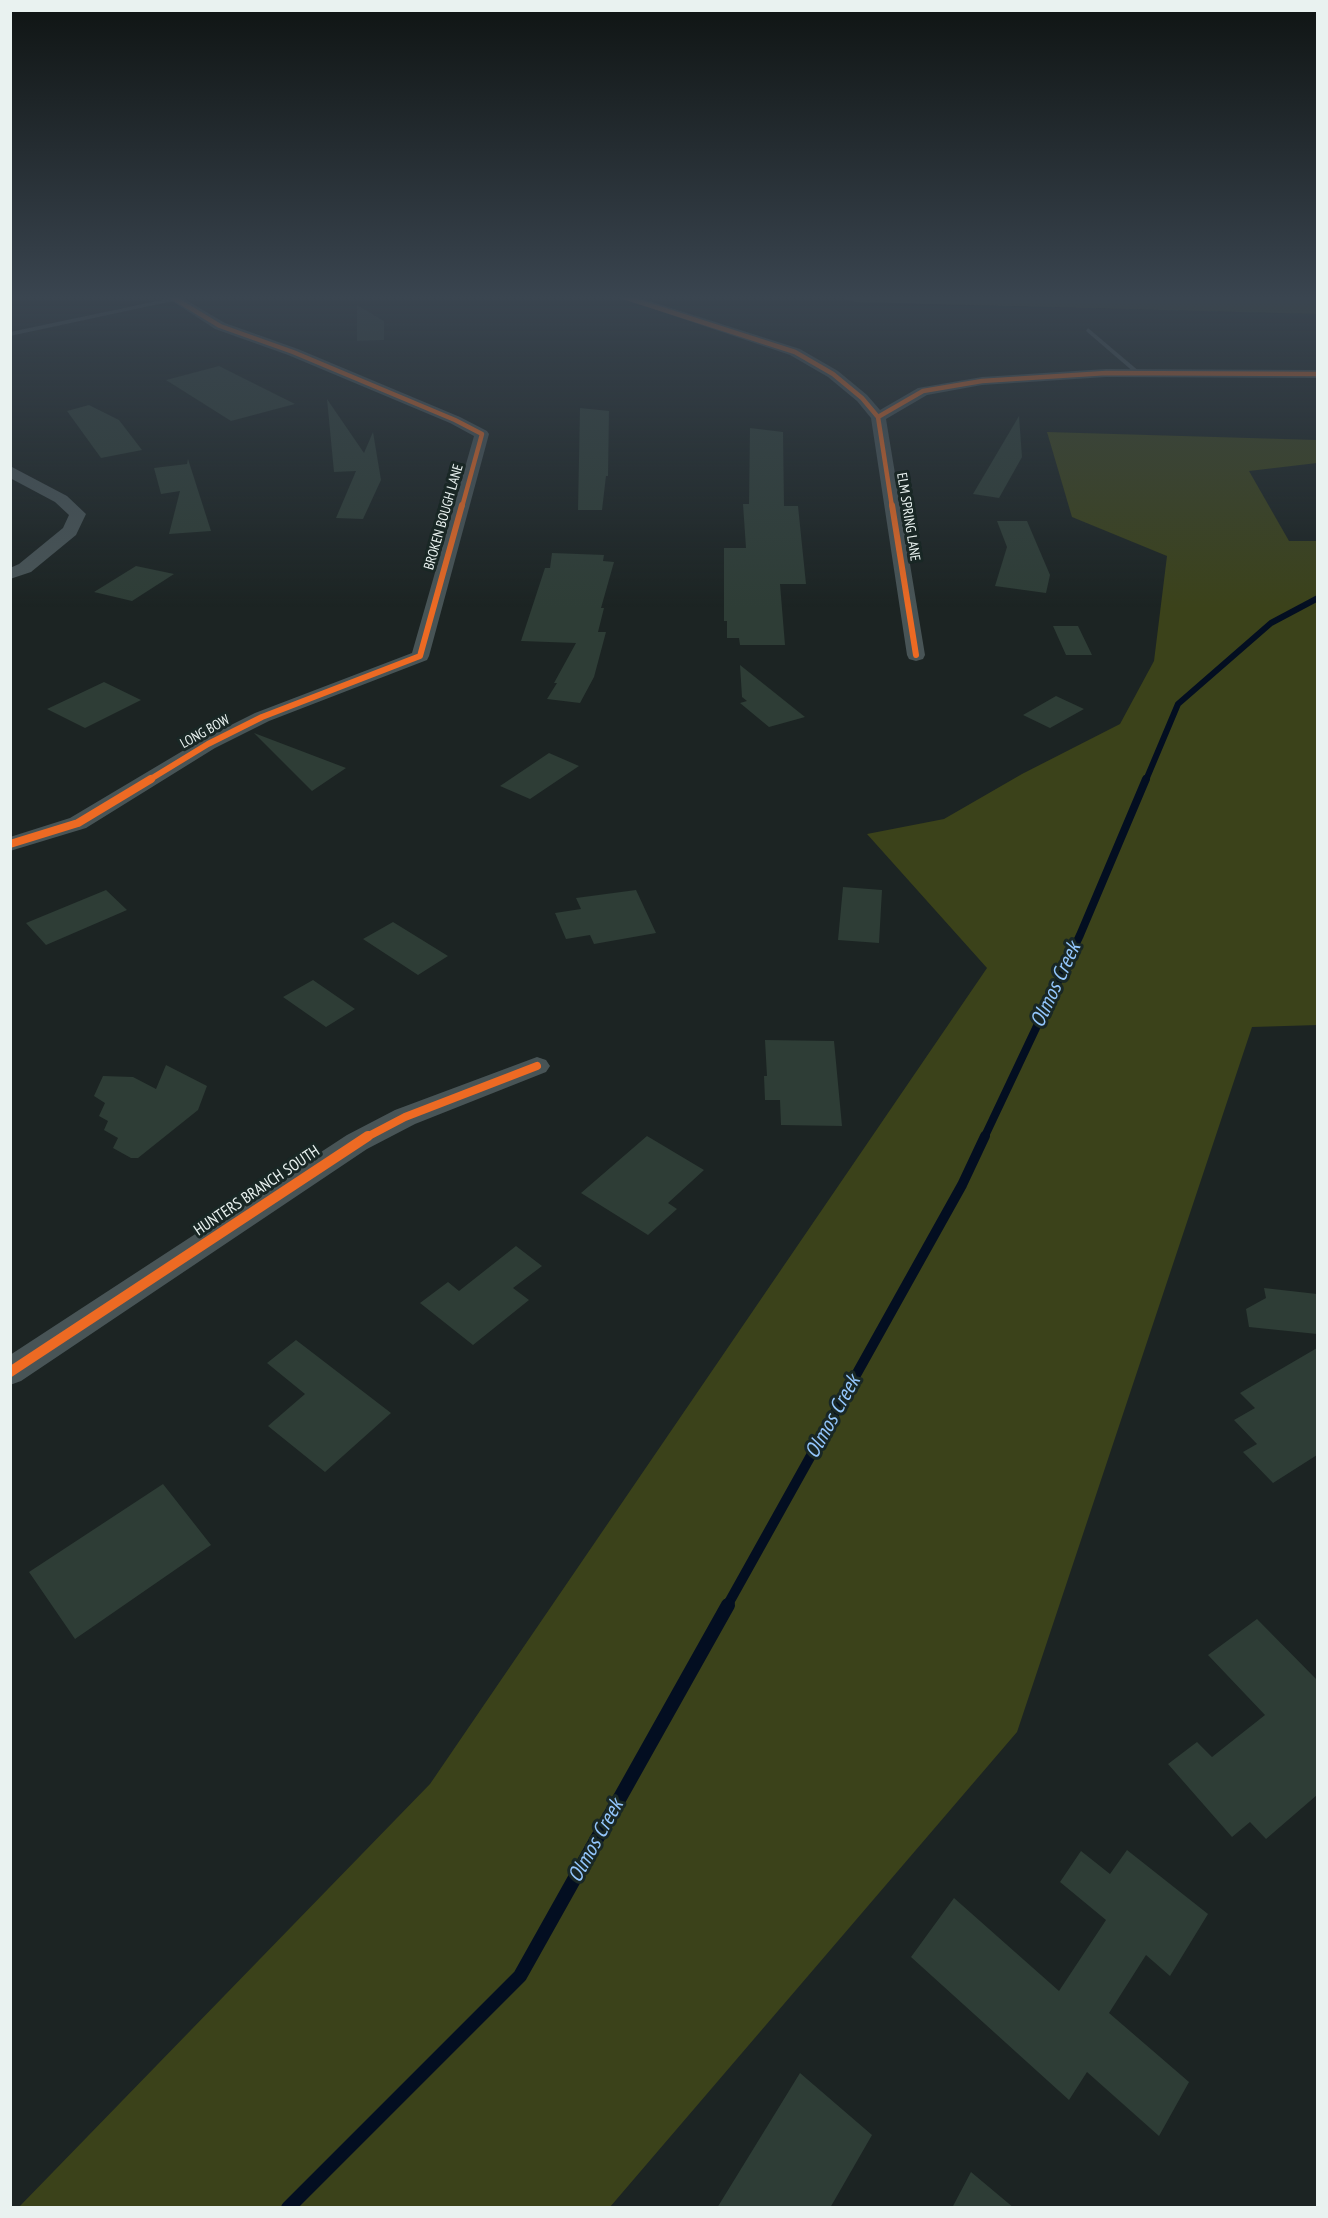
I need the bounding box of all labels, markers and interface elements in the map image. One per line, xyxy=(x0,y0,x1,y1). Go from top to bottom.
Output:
street label: BROKEN BOUGH LANE xyxy=(421,462,467,572)
street label: ELM SPRING LANE xyxy=(893,472,923,562)
street label: LONG BOW xyxy=(178,712,232,752)
water label: Olmos Creek xyxy=(1025,938,1087,1032)
street label: HUNTERS BRANCH SOUTH xyxy=(191,1142,323,1240)
water label: Olmos Creek xyxy=(800,1371,866,1463)
water label: Olmos Creek xyxy=(563,1795,629,1887)

